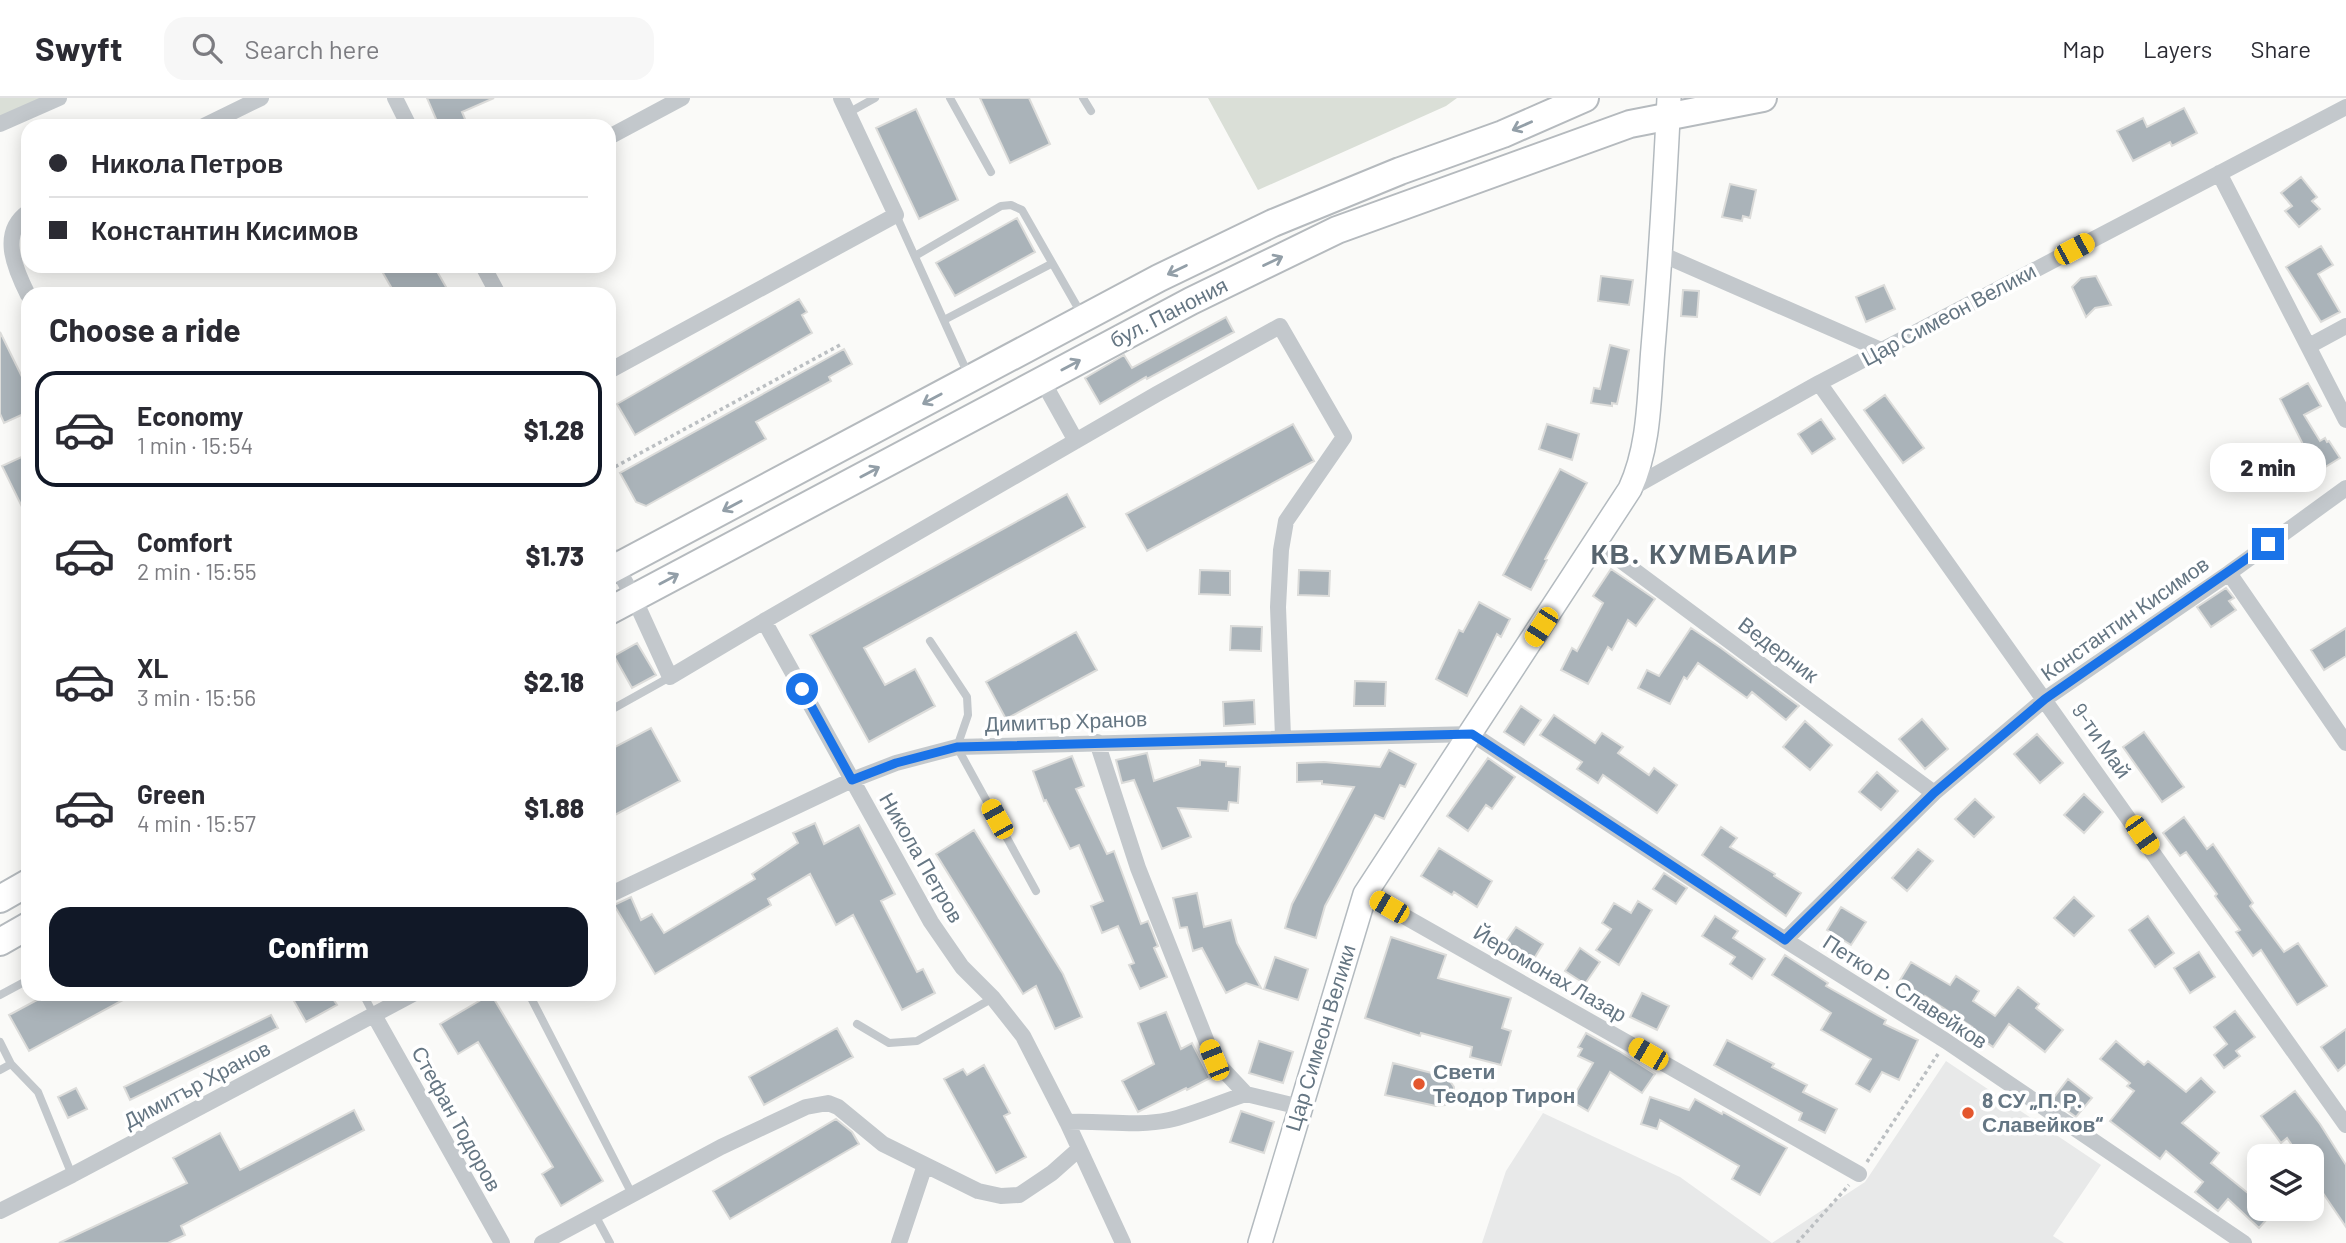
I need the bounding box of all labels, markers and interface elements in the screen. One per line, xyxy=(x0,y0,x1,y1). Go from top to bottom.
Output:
search box xyxy=(164,17,654,80)
text: Swyft xyxy=(35,28,122,68)
icon: search xyxy=(188,29,226,67)
text: Search here xyxy=(244,33,380,64)
text: Map xyxy=(2062,34,2105,63)
text: Layers xyxy=(2143,34,2212,63)
text: Share xyxy=(2250,34,2311,63)
one-way arrow xyxy=(1512,120,1533,133)
text: Никола Петров xyxy=(91,147,283,178)
text: Константин Кисимов xyxy=(91,214,359,245)
car xyxy=(2051,230,2098,268)
one-way arrow xyxy=(1262,253,1283,267)
street label: Цар Симеон Велики xyxy=(1857,257,2040,370)
one-way arrow xyxy=(1167,264,1188,277)
street label: бул. Панония xyxy=(1105,271,1231,352)
text: Choose a ride xyxy=(49,310,241,348)
one-way arrow xyxy=(1060,358,1081,371)
one-way arrow xyxy=(923,392,943,406)
icon: car xyxy=(53,398,116,461)
text: Economy xyxy=(137,400,243,431)
text: $1.28 xyxy=(524,414,584,445)
text: 1 min · 15:54 xyxy=(137,431,253,459)
callout: 2 min xyxy=(2210,442,2326,492)
text: 2 min xyxy=(2240,453,2296,481)
one-way arrow xyxy=(859,465,880,478)
one-way arrow xyxy=(722,499,742,513)
icon: car xyxy=(53,524,116,587)
text: Comfort xyxy=(137,526,233,557)
route end xyxy=(2252,528,2284,560)
district label: КВ. КУМБАИР xyxy=(1590,536,1800,570)
text: $1.73 xyxy=(525,540,584,571)
street label: Константин Кисимов xyxy=(2035,550,2213,685)
text: 2 min · 15:55 xyxy=(137,557,257,585)
one-way arrow xyxy=(658,572,679,585)
car xyxy=(1521,604,1562,650)
street label: Ведерник xyxy=(1734,611,1824,687)
icon: car xyxy=(53,650,116,713)
text: XL xyxy=(137,652,168,683)
text: $2.18 xyxy=(524,666,584,697)
route start xyxy=(786,673,818,705)
text: 3 min · 15:56 xyxy=(137,683,256,711)
street label: 9-ти Май xyxy=(2067,698,2137,782)
street label: Димитър Хранов xyxy=(984,705,1148,736)
icon: car xyxy=(53,776,116,839)
text: Green xyxy=(137,778,205,809)
street label: Никола Петров xyxy=(875,788,970,927)
text: $1.88 xyxy=(524,792,584,823)
car xyxy=(978,796,1017,842)
text: 4 min · 15:57 xyxy=(137,809,256,837)
car xyxy=(2122,812,2163,858)
car xyxy=(1366,887,1413,927)
button: Confirm xyxy=(49,907,588,987)
street label: Йеромонах Лазар xyxy=(1470,919,1632,1027)
street label: Петко Р. Славейков xyxy=(1819,928,1993,1053)
street label: Цар Симеон Велики xyxy=(1279,941,1360,1134)
street label: Димитър Хранов xyxy=(119,1034,274,1133)
car xyxy=(1625,1034,1672,1074)
car xyxy=(1197,1037,1232,1083)
street label: Стефан Тодоров xyxy=(407,1041,507,1195)
place label: Свети Теодор Тирон xyxy=(1433,1058,1575,1107)
marker: Свети Теодор Тирон xyxy=(1411,1076,1427,1092)
place label: 8 СУ „П. Р. Славейков“ xyxy=(1982,1087,2103,1136)
marker: 8 СУ „П. Р. Славейков“ xyxy=(1960,1105,1976,1121)
map controls xyxy=(2247,1144,2324,1221)
button: layers xyxy=(2247,1144,2324,1221)

